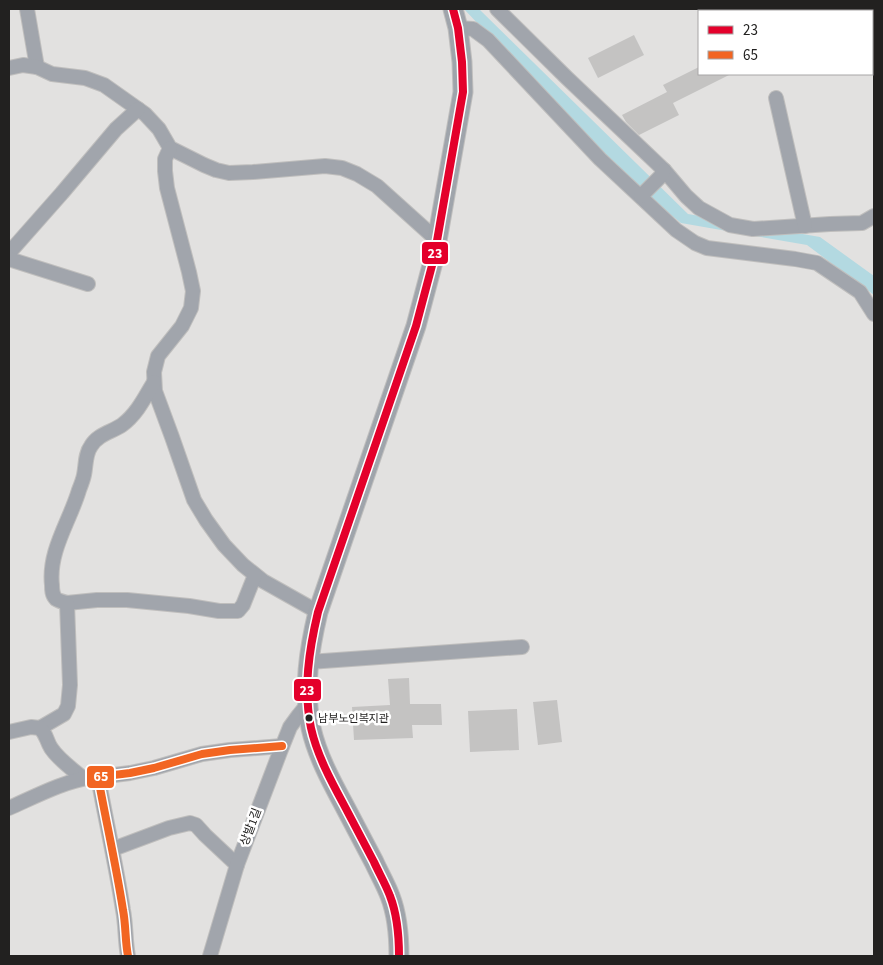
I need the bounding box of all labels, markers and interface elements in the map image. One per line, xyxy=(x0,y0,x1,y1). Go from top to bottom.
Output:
legend xyxy=(698,10,873,75)
text: 23 xyxy=(743,20,758,41)
text: 65 xyxy=(743,45,758,66)
line badge: 23 xyxy=(421,241,449,265)
text: 23 xyxy=(428,244,442,264)
line badge: 23 xyxy=(293,678,322,702)
text: 23 xyxy=(300,681,314,701)
place label: 남부노인복지관 xyxy=(318,711,389,726)
marker: 남부노인복지관 xyxy=(304,713,314,723)
line badge: 65 xyxy=(86,765,115,789)
text: 65 xyxy=(94,767,108,787)
street label: 상발1길 xyxy=(236,806,266,848)

